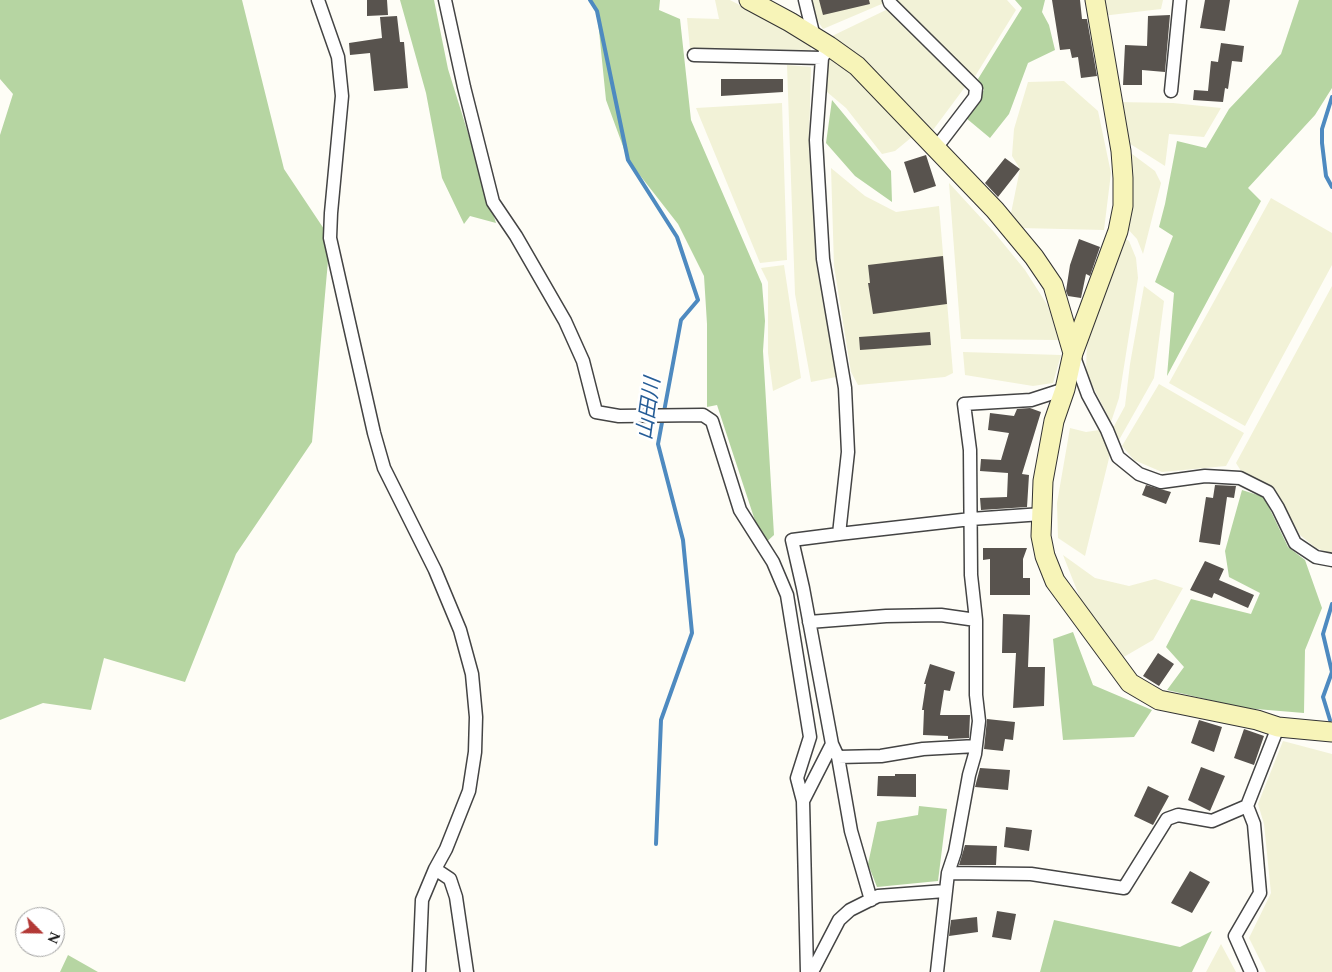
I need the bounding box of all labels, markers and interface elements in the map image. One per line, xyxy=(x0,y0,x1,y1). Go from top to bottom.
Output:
water label: 山田川 xyxy=(634,376,668,442)
north arrow xyxy=(15,907,65,957)
text: N xyxy=(41,928,65,947)

